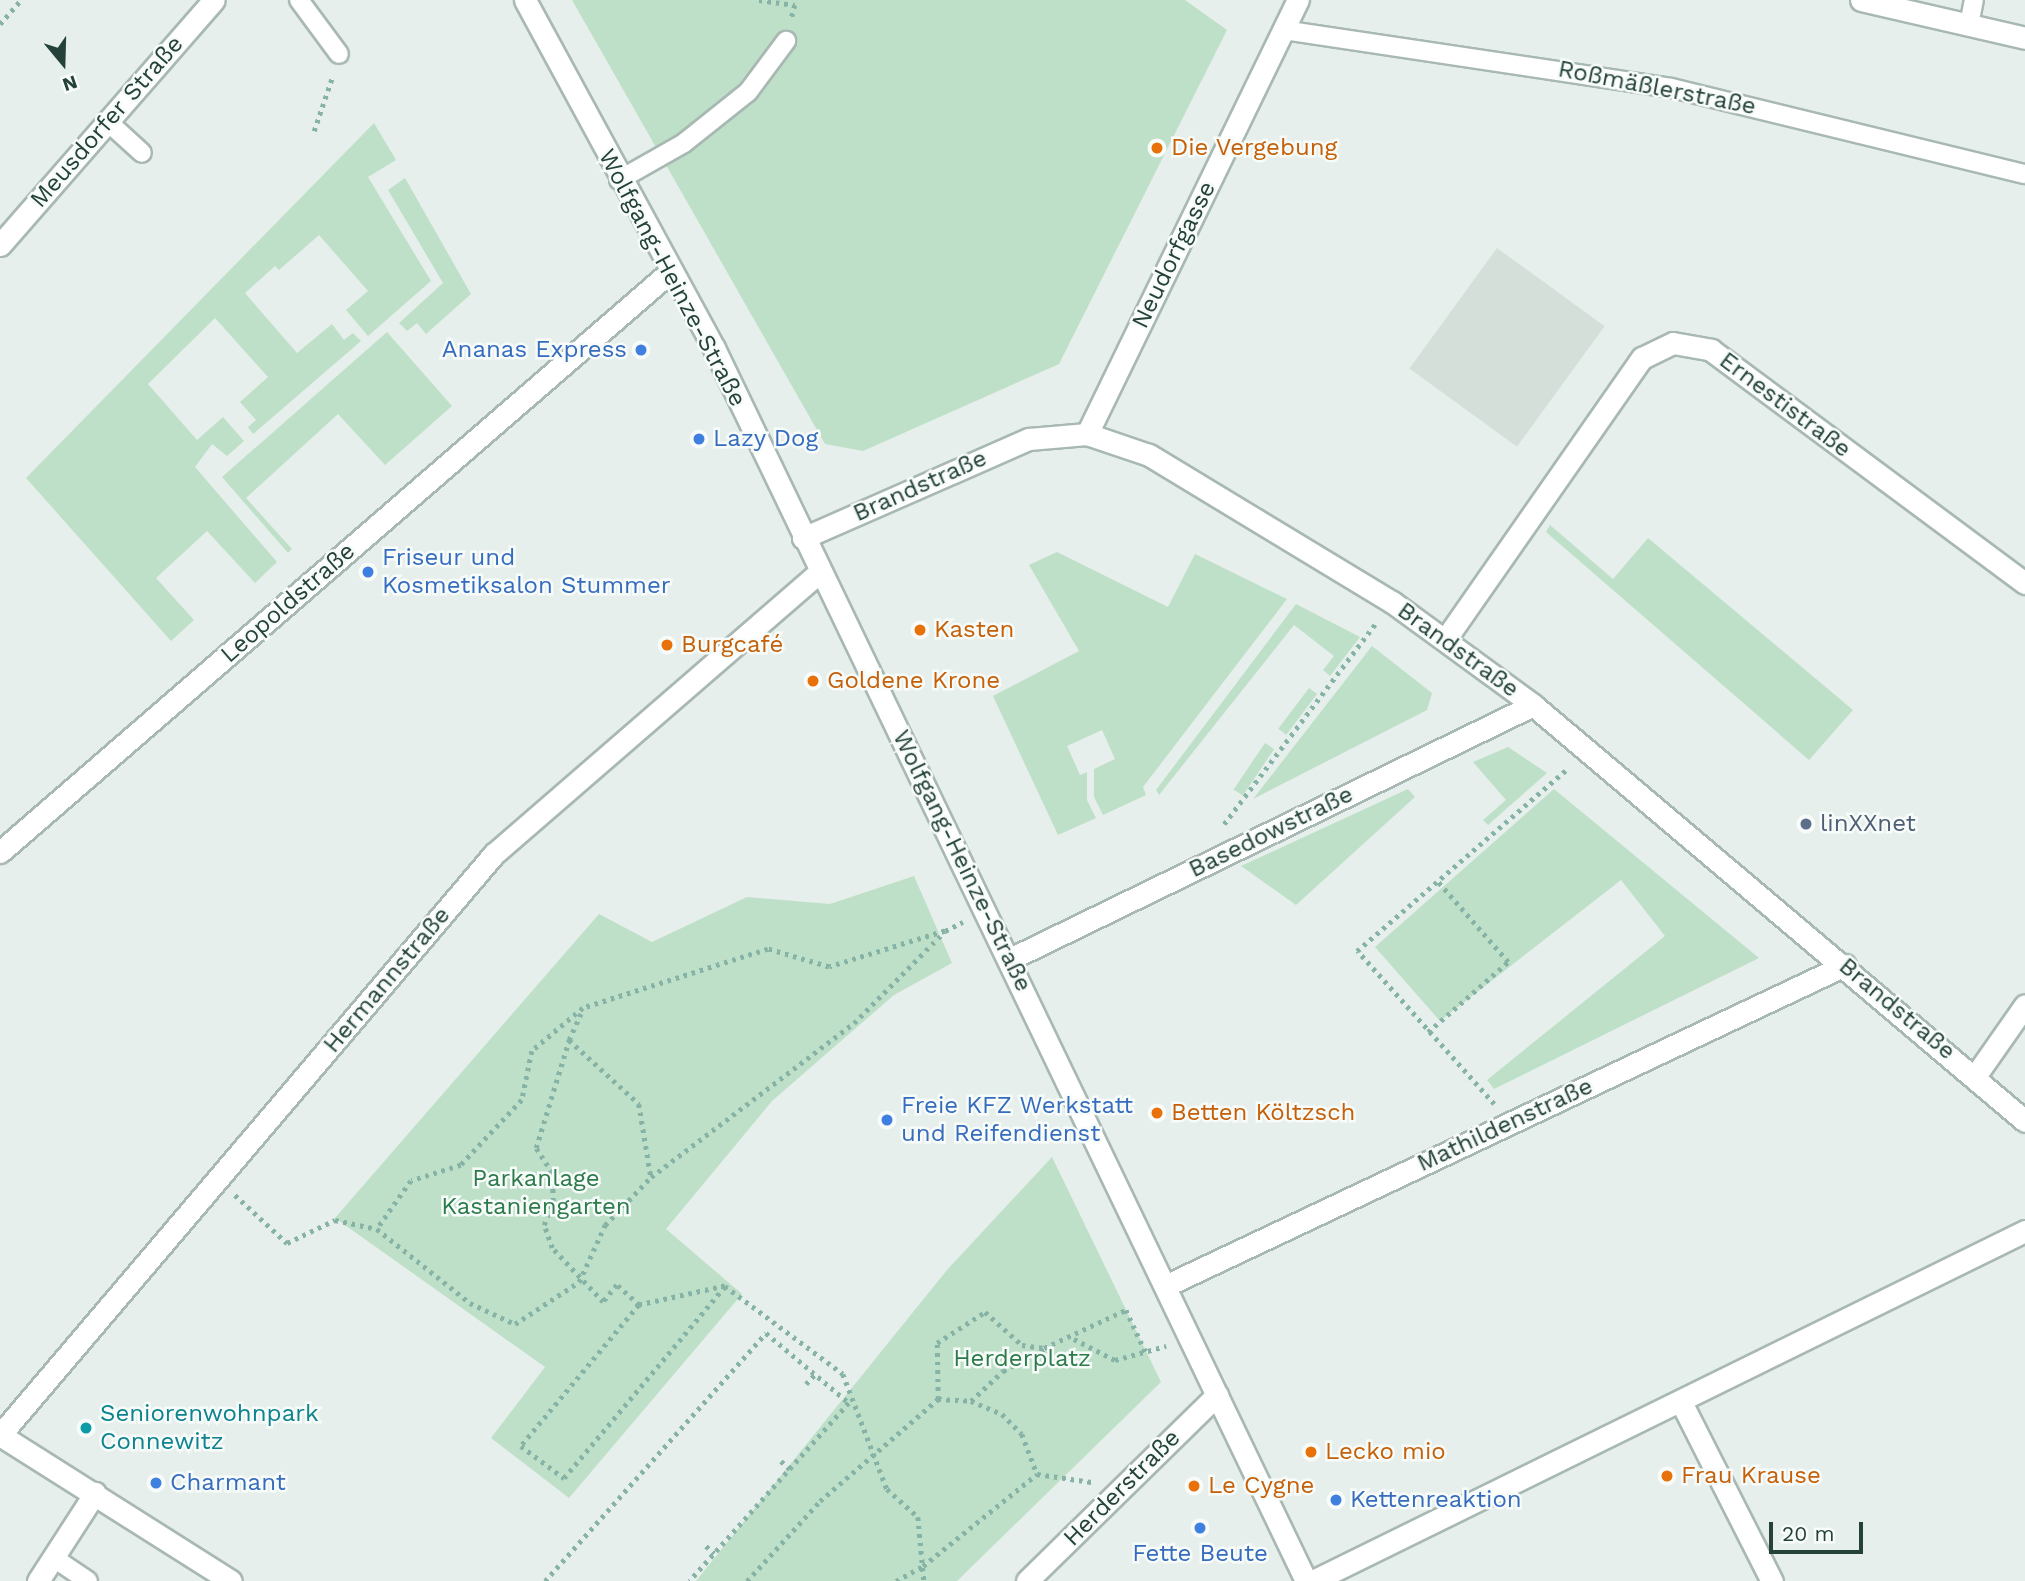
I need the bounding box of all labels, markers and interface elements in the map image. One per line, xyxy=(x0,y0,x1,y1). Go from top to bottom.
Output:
north arrow xyxy=(28,28,98,98)
street label: Meusdorfer Straße xyxy=(24,30,190,214)
street label: Roßmäßlerstraße xyxy=(1556,55,1758,121)
text: N xyxy=(60,70,80,96)
place label: Die Vergebung xyxy=(1171,134,1338,162)
marker: Die Vergebung xyxy=(1149,140,1165,156)
street label: Wolfgang-Heinze-Straße xyxy=(592,144,752,412)
street label: Neudorfgasse xyxy=(1126,177,1222,333)
place label: Ananas Express xyxy=(442,336,627,364)
marker: Ananas Express xyxy=(633,342,649,358)
street label: Ernestistraße xyxy=(1714,346,1856,464)
place label: Lazy Dog xyxy=(713,425,819,453)
marker: Lazy Dog xyxy=(691,431,707,447)
street label: Brandstraße xyxy=(849,444,991,528)
street label: Leopoldstraße xyxy=(215,537,361,669)
place label: Friseur und Kosmetiksalon Stummer xyxy=(382,544,671,600)
marker: Friseur und Kosmetiksalon Stummer xyxy=(360,564,376,580)
street label: Brandstraße xyxy=(1392,596,1524,704)
place label: Kasten xyxy=(934,616,1014,644)
marker: Kasten xyxy=(912,622,928,638)
place label: Burgcafé xyxy=(681,631,783,659)
marker: Burgcafé xyxy=(659,637,675,653)
place label: Goldene Krone xyxy=(827,667,1000,695)
marker: Goldene Krone xyxy=(805,673,821,689)
street label: Wolfgang-Heinze-Straße xyxy=(886,726,1038,996)
street label: Basedowstraße xyxy=(1184,780,1358,884)
place label: linXXnet xyxy=(1820,810,1916,838)
marker: linXXnet xyxy=(1798,816,1814,832)
street label: Hermannstraße xyxy=(318,901,456,1059)
street label: Brandstraße xyxy=(1833,952,1961,1066)
street label: Mathildenstraße xyxy=(1413,1072,1597,1178)
place label: Freie KFZ Werkstatt und Reifendienst xyxy=(901,1092,1134,1148)
place label: Betten Költzsch xyxy=(1171,1099,1355,1127)
marker: Betten Költzsch xyxy=(1149,1105,1165,1121)
marker: Freie KFZ Werkstatt und Reifendienst xyxy=(879,1112,895,1128)
park label: Parkanlage Kastaniengarten xyxy=(441,1165,631,1221)
park label: Herderplatz xyxy=(953,1345,1091,1373)
place label: Seniorenwohnpark Connewitz xyxy=(100,1400,319,1456)
marker: Seniorenwohnpark Connewitz xyxy=(78,1420,94,1436)
street label: Herderstraße xyxy=(1058,1424,1186,1552)
place label: Lecko mio xyxy=(1325,1438,1446,1466)
marker: Lecko mio xyxy=(1303,1444,1319,1460)
place label: Frau Krause xyxy=(1681,1462,1821,1490)
marker: Frau Krause xyxy=(1659,1468,1675,1484)
place label: Charmant xyxy=(170,1469,286,1497)
place label: Le Cygne xyxy=(1208,1472,1314,1500)
marker: Charmant xyxy=(148,1475,164,1491)
marker: Le Cygne xyxy=(1186,1478,1202,1494)
place label: Kettenreaktion xyxy=(1350,1486,1522,1514)
marker: Kettenreaktion xyxy=(1328,1492,1344,1508)
scale bar xyxy=(1773,1508,1868,1552)
marker: Fette Beute xyxy=(1192,1520,1208,1536)
text: 20 m xyxy=(1782,1521,1834,1546)
place label: Fette Beute xyxy=(1132,1540,1268,1568)

